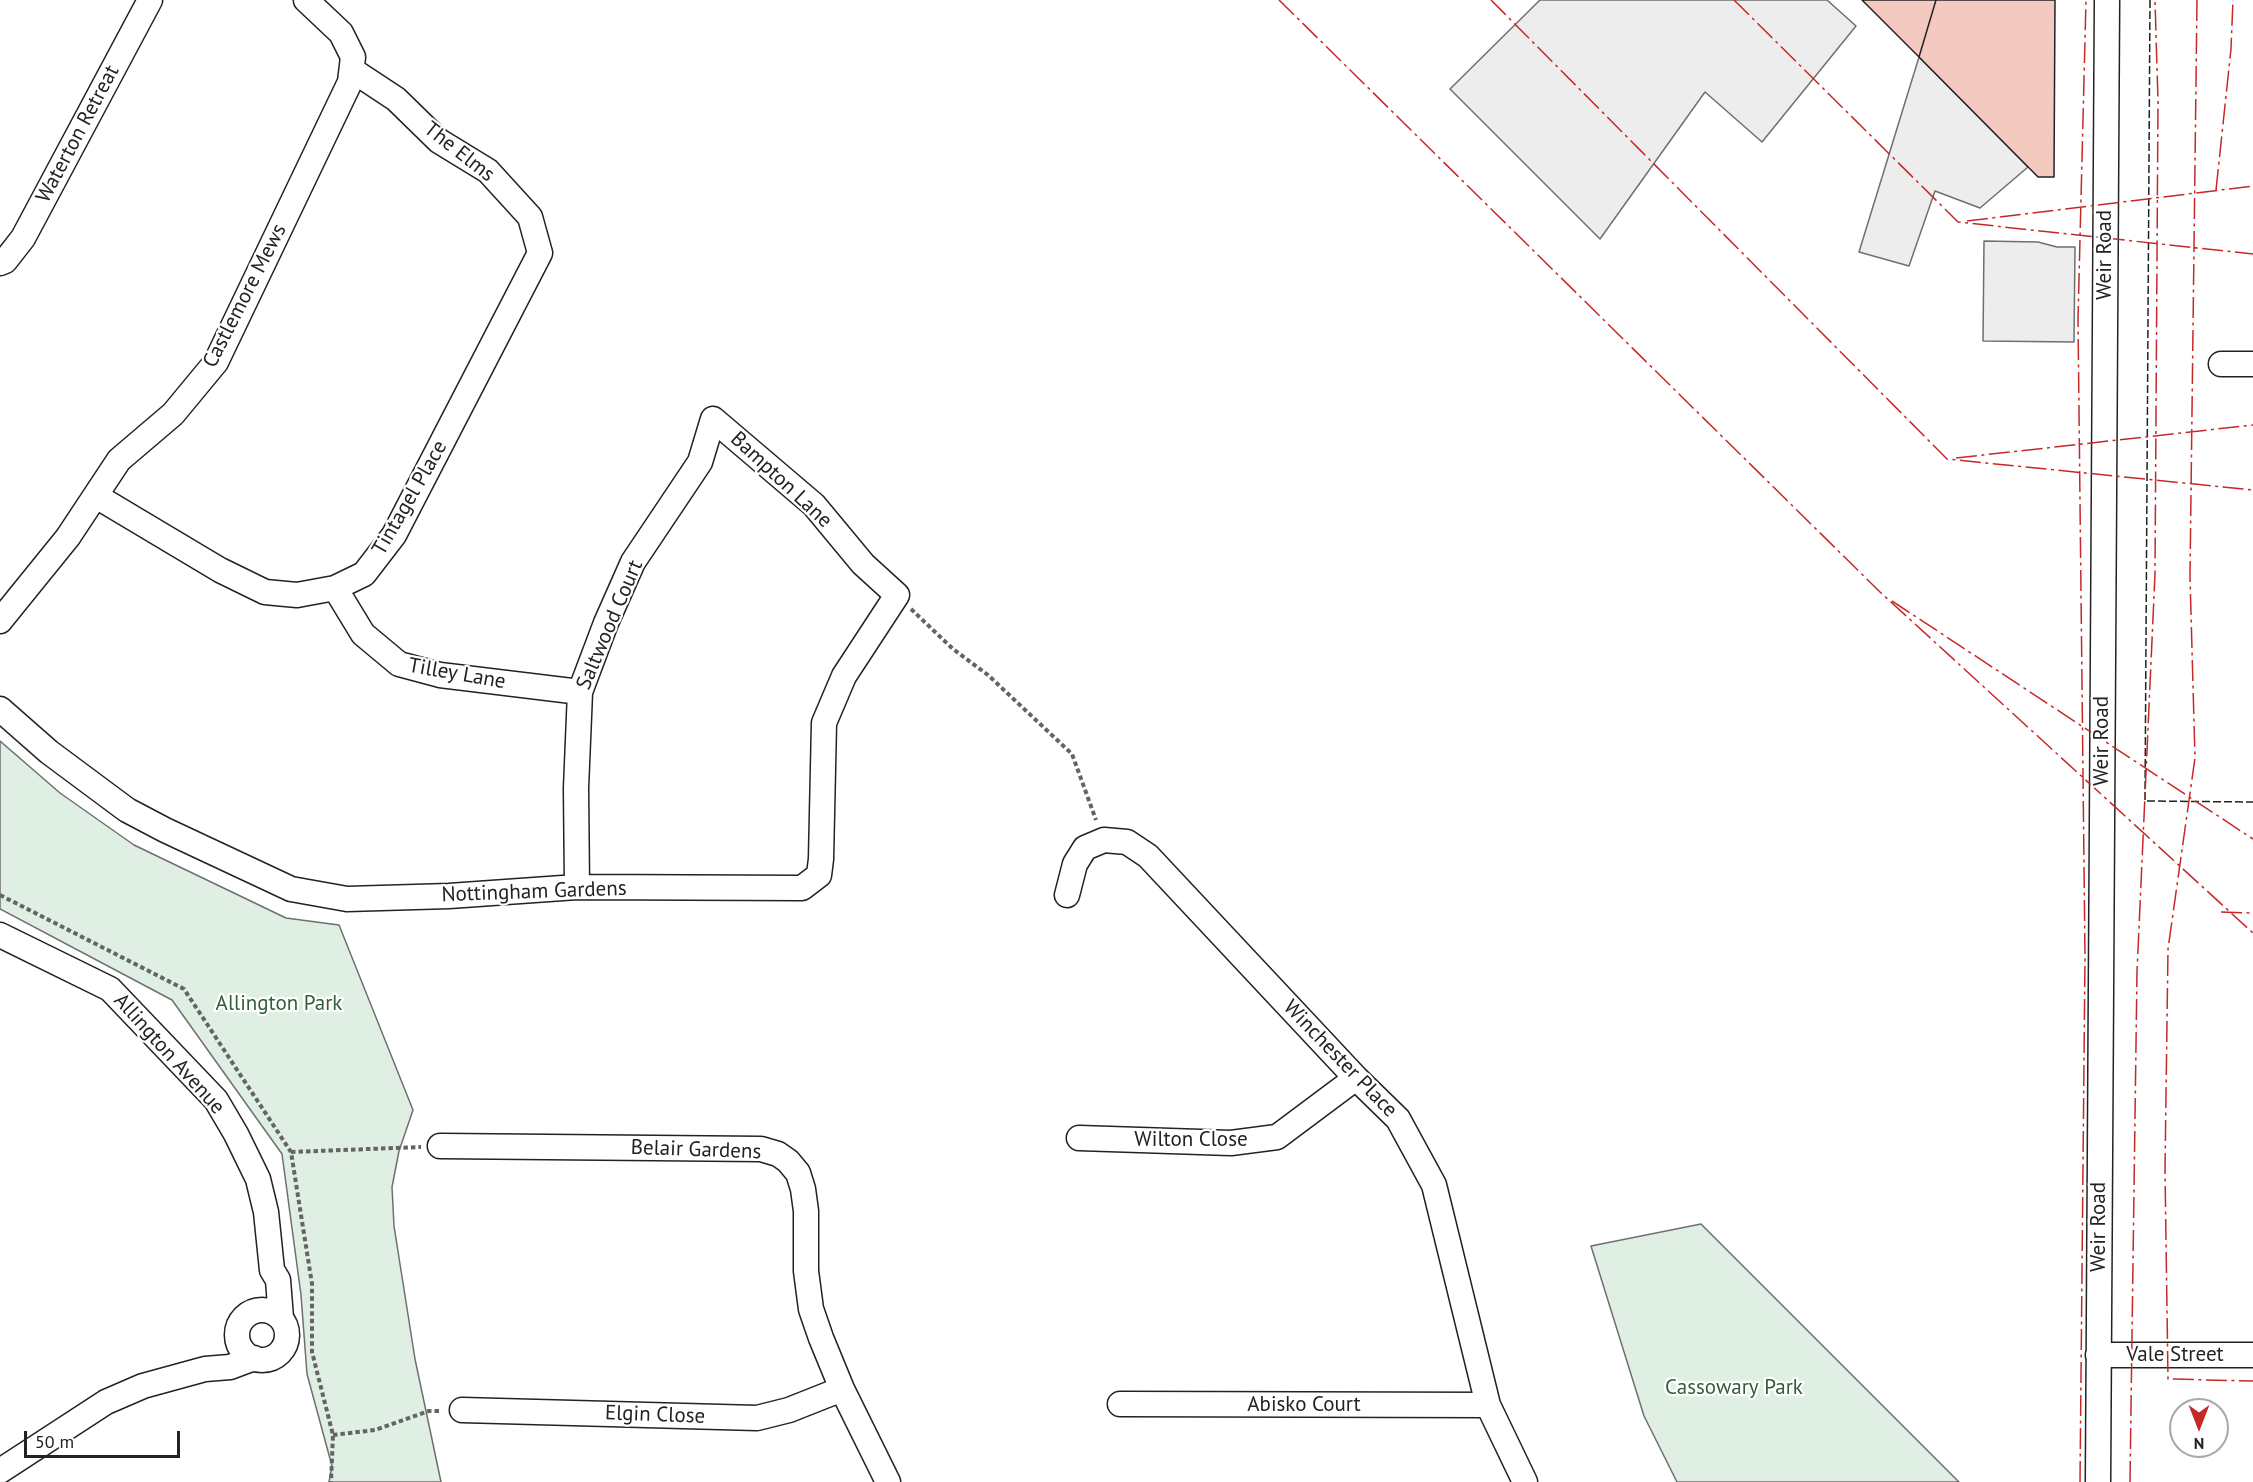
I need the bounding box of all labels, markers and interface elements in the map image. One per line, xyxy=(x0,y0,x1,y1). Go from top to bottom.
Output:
street label: Waterton Retreat xyxy=(31,61,125,207)
street label: The Elms xyxy=(419,117,499,187)
street label: Weir Road xyxy=(2092,210,2118,300)
street label: Castlemore Mews xyxy=(198,220,292,372)
street label: Bampton Lane xyxy=(725,427,837,533)
street label: Tintagel Place xyxy=(367,436,453,560)
street label: Saltwood Court xyxy=(571,556,649,694)
street label: Tilley Lane xyxy=(406,653,508,695)
street label: Weir Road xyxy=(2089,696,2115,786)
street label: Nottingham Gardens xyxy=(441,876,627,908)
street label: Allington Avenue xyxy=(108,988,230,1120)
park label: Allington Park xyxy=(216,991,342,1017)
street label: Winchester Place xyxy=(1278,995,1402,1123)
street label: Wilton Close xyxy=(1134,1127,1248,1153)
street label: Belair Gardens xyxy=(630,1135,762,1165)
street label: Weir Road xyxy=(2086,1182,2112,1272)
street label: Vale Street xyxy=(2126,1342,2224,1368)
park label: Cassowary Park xyxy=(1665,1375,1803,1401)
street label: Abisko Court xyxy=(1247,1392,1361,1418)
north arrow xyxy=(2169,1398,2229,1458)
street label: Elgin Close xyxy=(604,1401,706,1429)
scale bar xyxy=(27,1419,183,1457)
text: 50 m xyxy=(35,1430,74,1453)
text: N xyxy=(2194,1434,2204,1454)

